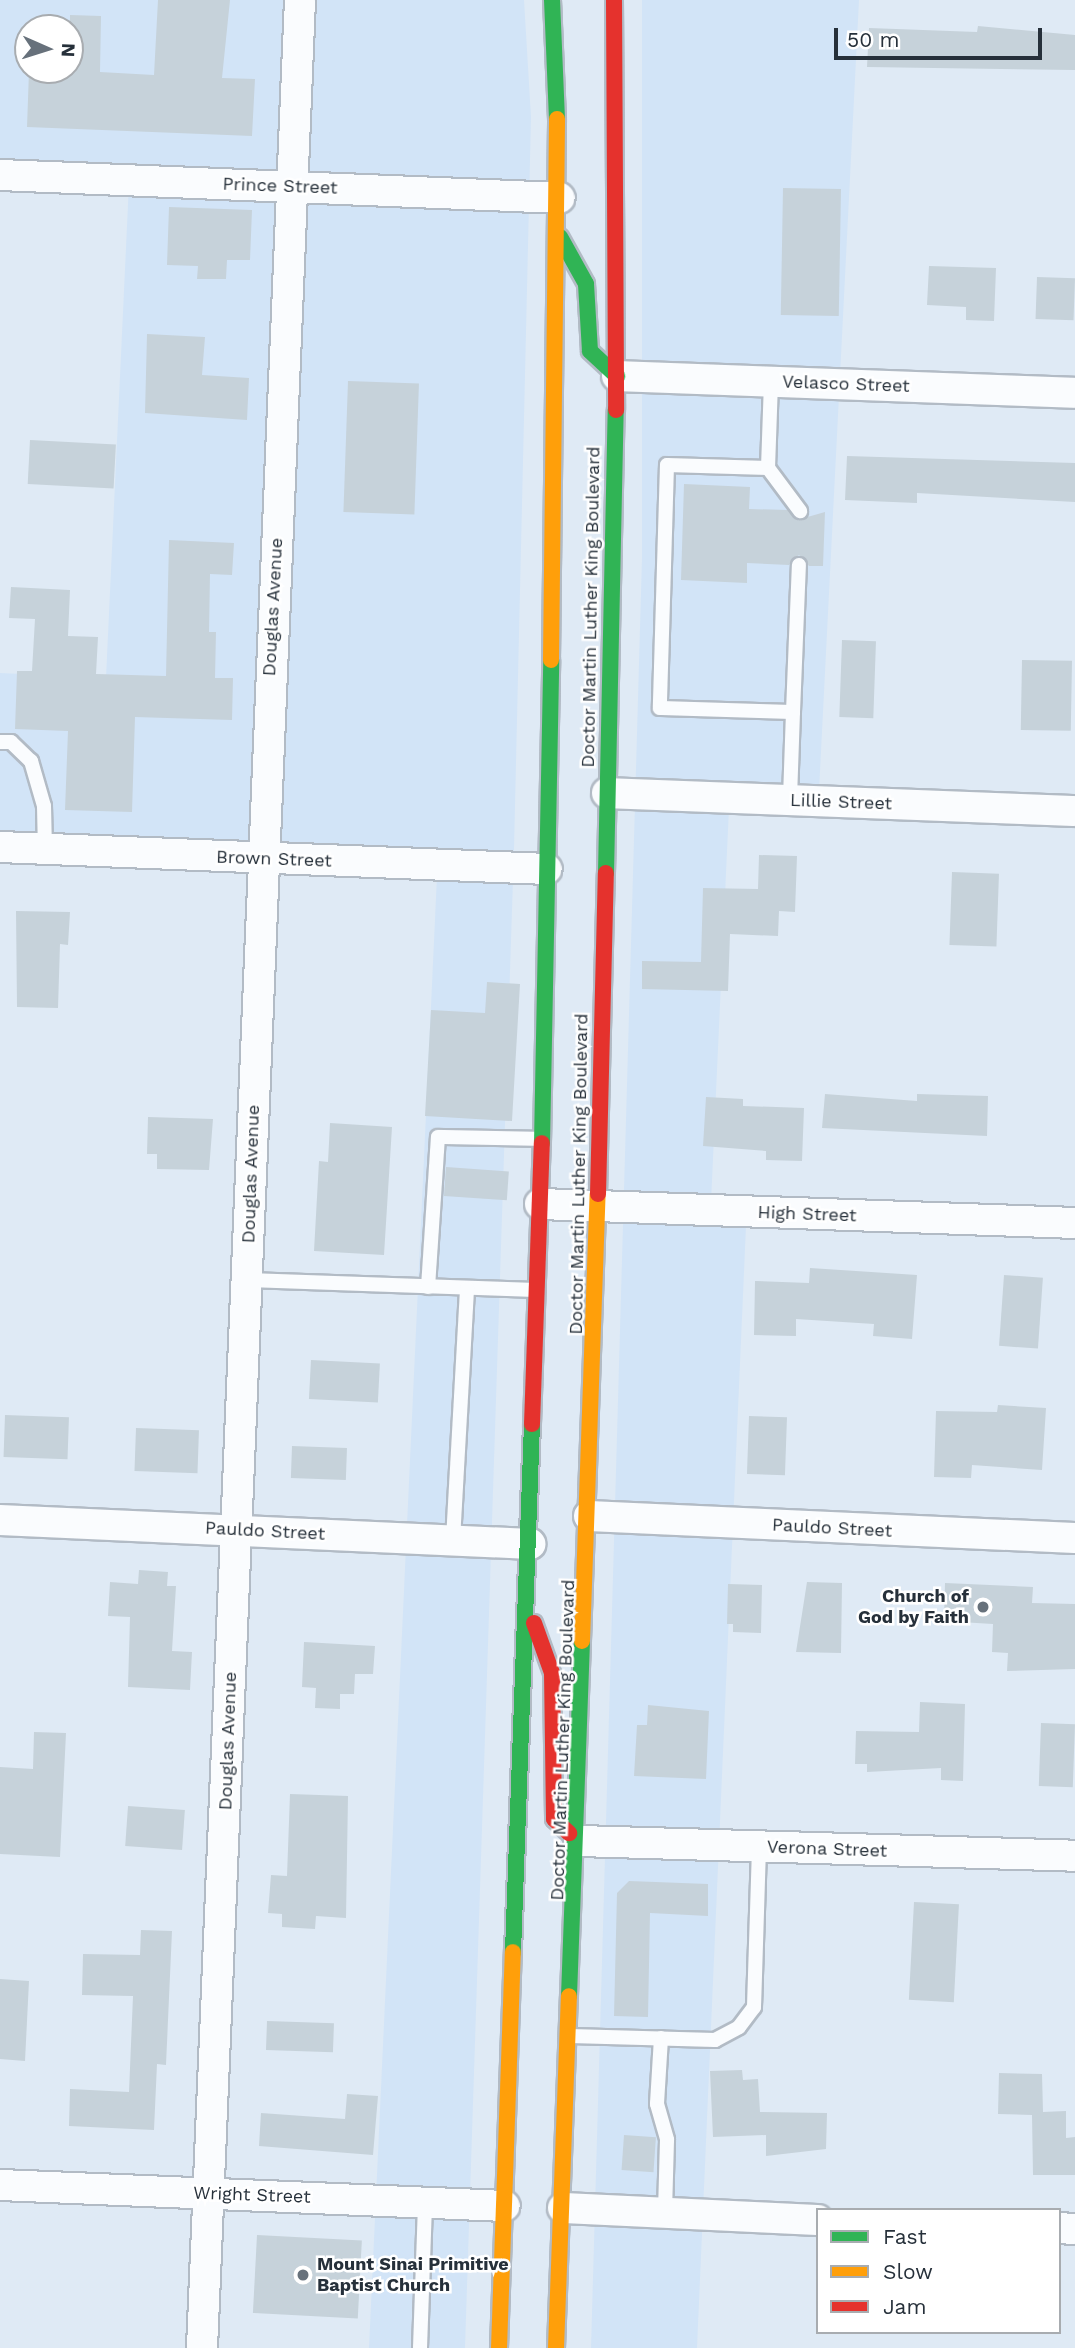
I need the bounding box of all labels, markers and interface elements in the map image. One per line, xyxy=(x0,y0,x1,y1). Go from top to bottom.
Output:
north arrow xyxy=(14,14,84,84)
scale bar xyxy=(837,14,1045,58)
text: 50 m xyxy=(847,27,899,52)
text: N xyxy=(57,42,80,58)
street label: Prince Street xyxy=(222,173,338,199)
street label: Velasco Street xyxy=(782,371,910,397)
street label: Doctor Martin Luther King Boulevard xyxy=(577,446,605,768)
street label: Douglas Avenue xyxy=(259,537,287,677)
street label: Lillie Street xyxy=(790,789,892,815)
street label: Brown Street xyxy=(216,846,332,872)
street label: Doctor Martin Luther King Boulevard xyxy=(565,1013,593,1335)
street label: Douglas Avenue xyxy=(238,1104,264,1244)
street label: High Street xyxy=(757,1201,857,1227)
street label: Pauldo Street xyxy=(771,1514,893,1542)
street label: Pauldo Street xyxy=(204,1517,326,1545)
street label: Doctor Martin Luther King Boulevard xyxy=(547,1579,579,1901)
place label: Church of God by Faith xyxy=(858,1586,969,1628)
marker: Church of God by Faith xyxy=(975,1599,991,1615)
street label: Douglas Avenue xyxy=(215,1671,241,1811)
street label: Verona Street xyxy=(766,1836,888,1862)
street label: Wright Street xyxy=(193,2182,311,2208)
legend xyxy=(816,2208,1061,2334)
text: Fast xyxy=(883,2224,927,2249)
place label: Mount Sinai Primitive Baptist Church xyxy=(317,2254,509,2296)
text: Slow xyxy=(883,2259,933,2284)
marker: Mount Sinai Primitive Baptist Church xyxy=(295,2267,311,2283)
text: Jam xyxy=(883,2294,926,2319)

